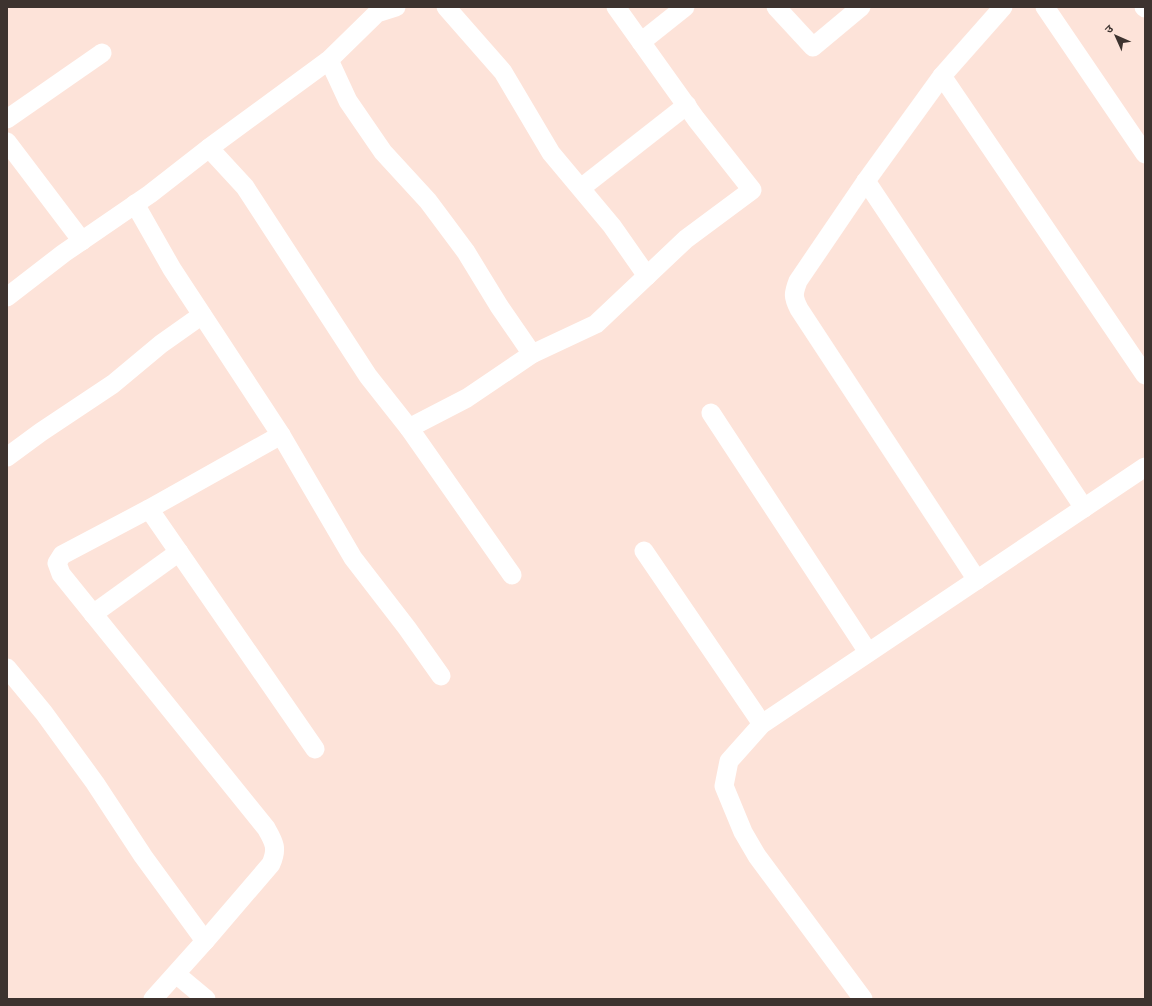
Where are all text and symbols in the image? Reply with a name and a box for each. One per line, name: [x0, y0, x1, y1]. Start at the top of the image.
north arrow: [1096, 16, 1136, 56]
text: उ: [1102, 21, 1117, 36]

